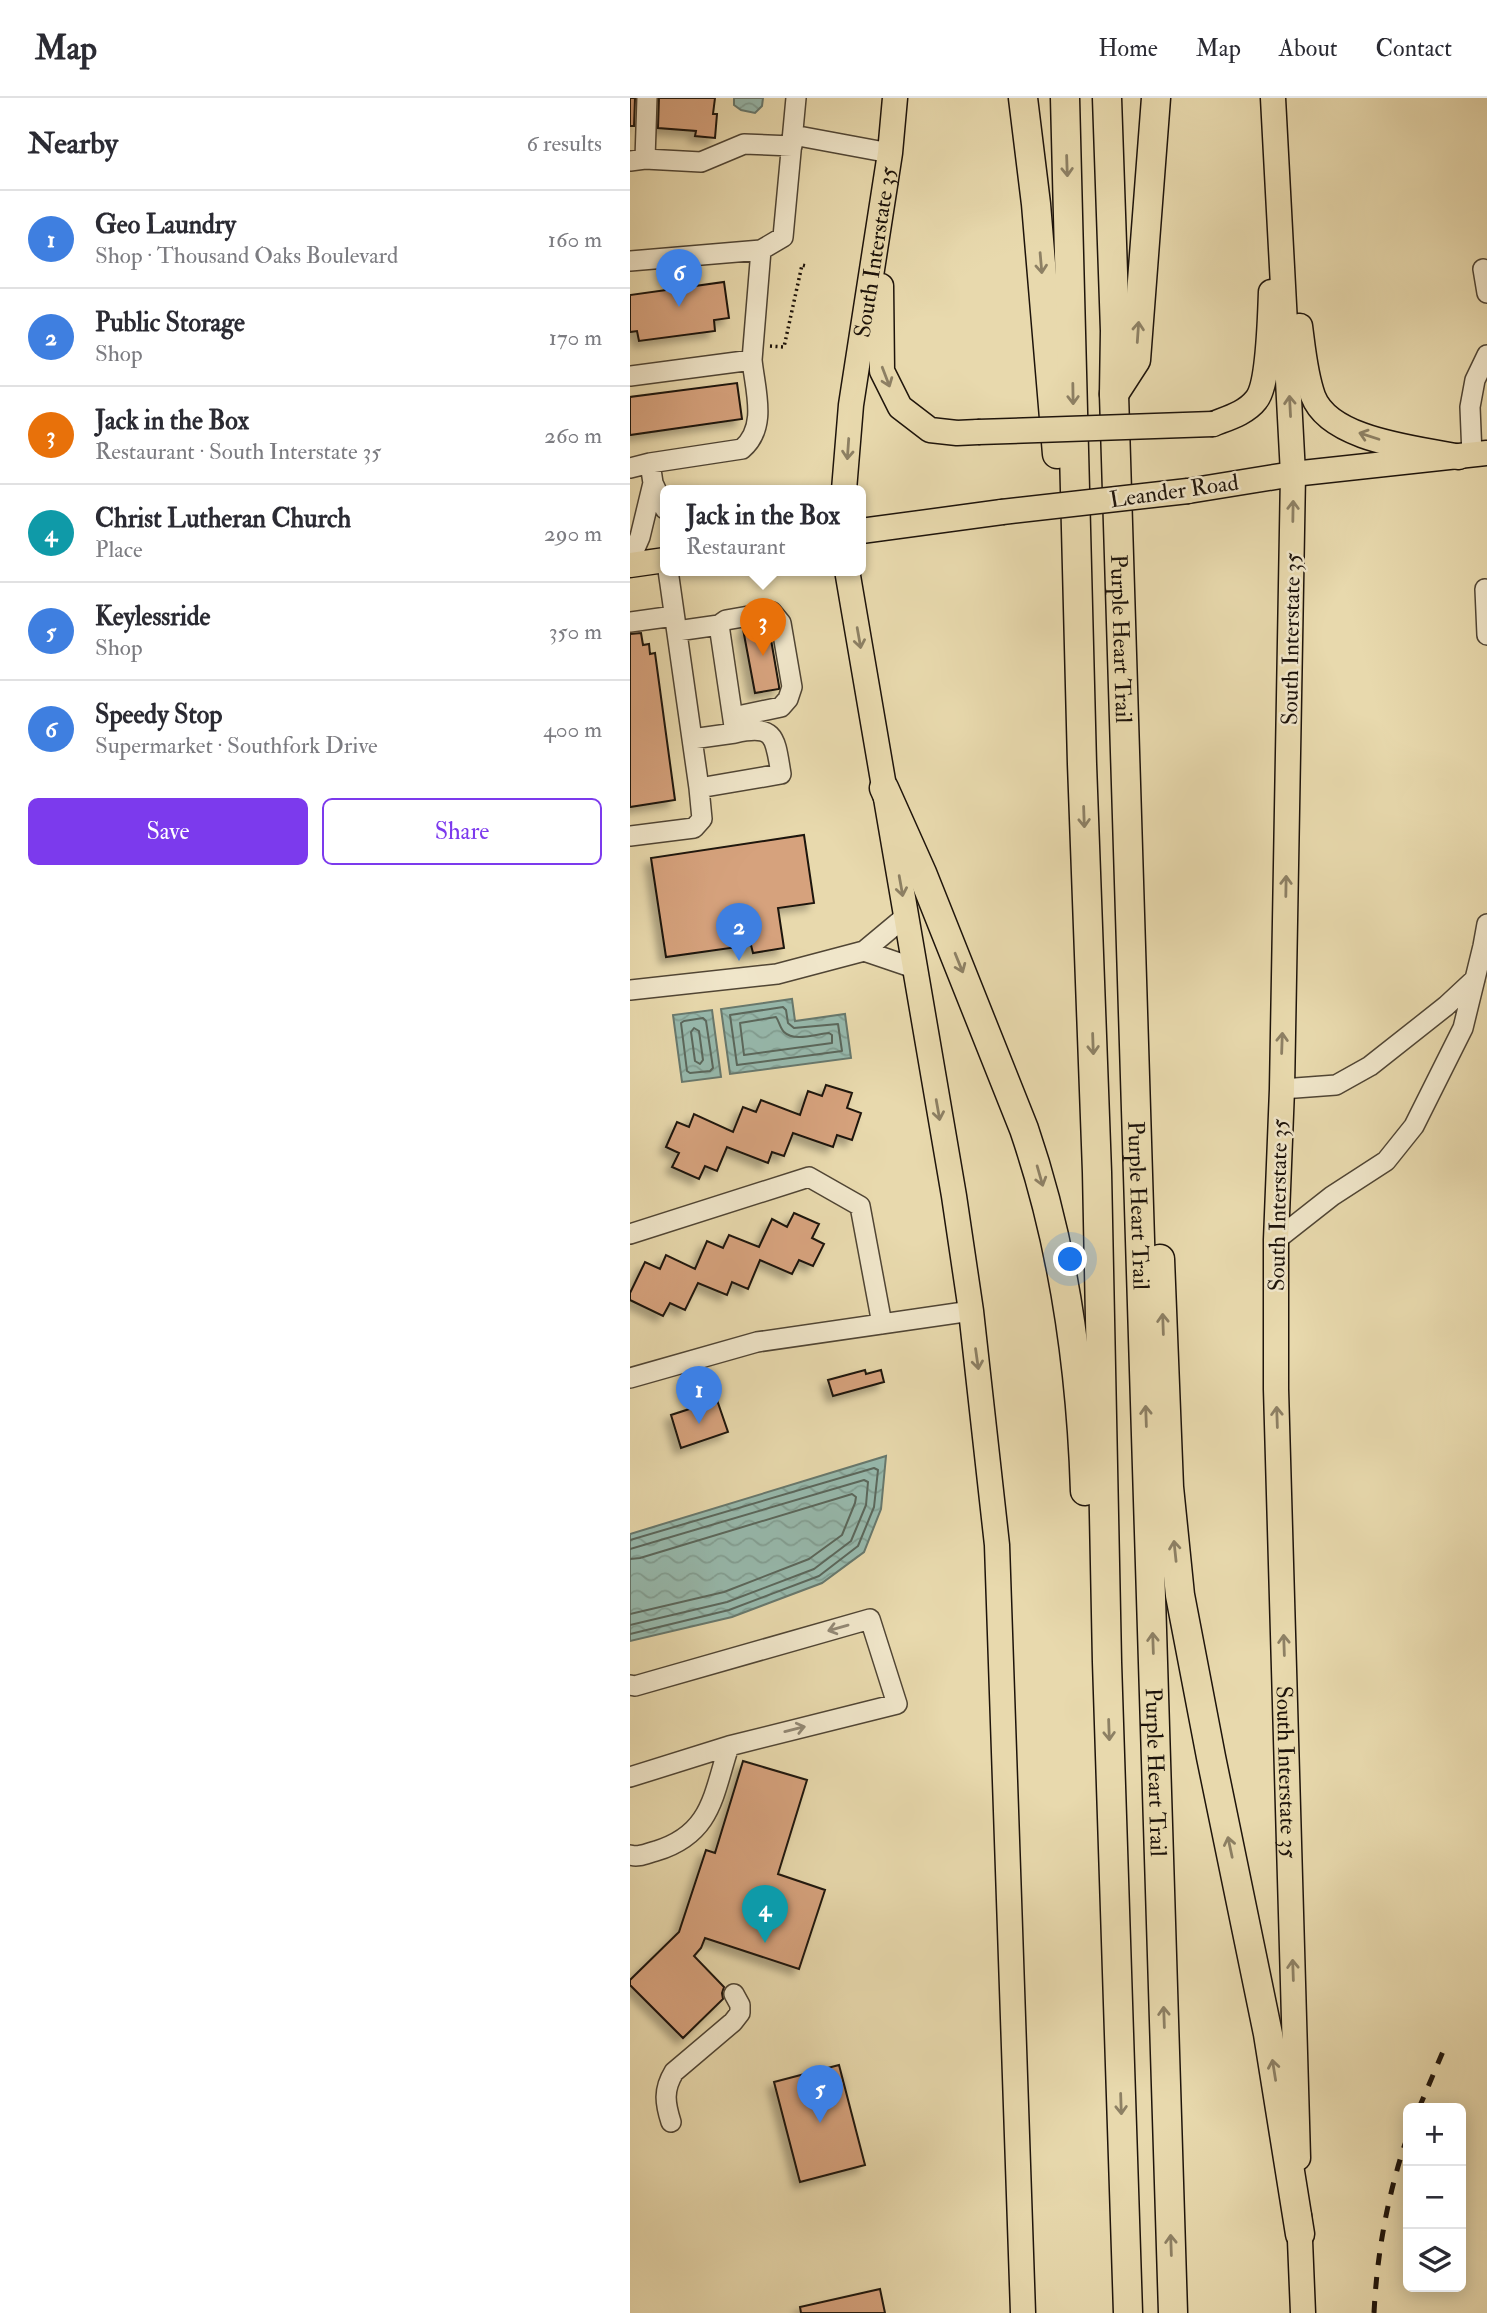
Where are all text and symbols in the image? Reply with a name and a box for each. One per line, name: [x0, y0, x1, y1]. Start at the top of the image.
text: Map: [35, 28, 97, 69]
text: Home: [1098, 33, 1158, 64]
text: Map: [1196, 33, 1241, 64]
text: About: [1279, 33, 1338, 64]
text: Contact: [1376, 33, 1452, 64]
text: Nearby: [28, 125, 118, 162]
text: 6 results: [527, 129, 602, 158]
one-way arrow: [1060, 154, 1073, 177]
street label: South Interstate 35: [847, 165, 902, 340]
text: Geo Laundry: [95, 209, 236, 241]
text: 1: [47, 225, 55, 254]
text: 160 m: [548, 225, 602, 254]
text: Shop · Thousand Oaks Boulevard: [95, 241, 398, 270]
pin: 6: [656, 249, 702, 307]
one-way arrow: [1035, 251, 1048, 274]
text: Public Storage: [95, 307, 245, 339]
one-way arrow: [1132, 321, 1145, 343]
text: 2: [45, 323, 57, 352]
text: 170 m: [549, 323, 602, 352]
text: Shop: [95, 339, 143, 368]
one-way arrow: [881, 365, 893, 387]
one-way arrow: [1066, 382, 1080, 405]
one-way arrow: [1283, 394, 1296, 417]
text: Jack in the Box: [95, 405, 249, 437]
text: 3: [47, 421, 55, 450]
text: 260 m: [544, 421, 602, 450]
one-way arrow: [1358, 429, 1380, 442]
text: Restaurant · South Interstate 35: [95, 437, 381, 466]
one-way arrow: [841, 437, 854, 460]
street label: Leander Road: [1108, 468, 1240, 514]
popup: [660, 485, 866, 576]
text: Jack in the Box: [686, 500, 840, 532]
one-way arrow: [1286, 500, 1300, 523]
text: Christ Lutheran Church: [95, 503, 351, 535]
text: 4: [45, 519, 57, 548]
text: 290 m: [544, 519, 602, 548]
text: Restaurant: [686, 532, 786, 561]
text: Place: [95, 535, 143, 564]
street label: South Interstate 35: [1275, 553, 1307, 725]
street label: Purple Heart Trail: [1104, 554, 1139, 724]
pin: 3: [740, 598, 786, 656]
text: Keylessride: [95, 601, 210, 633]
text: 5: [46, 617, 56, 646]
text: 350 m: [549, 617, 602, 646]
one-way arrow: [853, 626, 866, 648]
text: Shop: [95, 633, 143, 662]
text: Speedy Stop: [95, 699, 223, 731]
text: 6: [45, 715, 57, 744]
text: 400 m: [543, 715, 602, 744]
text: Supermarket · Southfork Drive: [95, 731, 378, 760]
button: Save: [28, 798, 308, 865]
button: Share: [322, 798, 602, 865]
one-way arrow: [1078, 805, 1091, 828]
one-way arrow: [895, 874, 908, 897]
one-way arrow: [1279, 874, 1293, 897]
pin: 2: [716, 903, 762, 961]
one-way arrow: [953, 952, 966, 974]
one-way arrow: [1275, 1032, 1288, 1055]
one-way arrow: [1086, 1033, 1099, 1056]
one-way arrow: [932, 1098, 945, 1121]
street label: South Interstate 35: [1262, 1119, 1294, 1291]
street label: Purple Heart Trail: [1122, 1121, 1156, 1290]
one-way arrow: [1034, 1165, 1047, 1187]
your location: [1053, 1242, 1087, 1276]
one-way arrow: [1156, 1313, 1169, 1336]
one-way arrow: [970, 1348, 983, 1370]
pin: 1: [676, 1366, 722, 1424]
one-way arrow: [1139, 1404, 1152, 1427]
one-way arrow: [1270, 1406, 1284, 1429]
one-way arrow: [1169, 1540, 1182, 1563]
one-way arrow: [827, 1623, 849, 1636]
one-way arrow: [1146, 1632, 1159, 1655]
one-way arrow: [1277, 1634, 1290, 1657]
street label: South Interstate 35: [1270, 1685, 1304, 1859]
street label: Purple Heart Trail: [1139, 1687, 1173, 1857]
one-way arrow: [1103, 1718, 1116, 1741]
one-way arrow: [784, 1722, 806, 1735]
one-way arrow: [1222, 1836, 1236, 1859]
pin: 4: [742, 1885, 788, 1943]
one-way arrow: [1286, 1959, 1299, 1982]
one-way arrow: [1158, 2006, 1171, 2029]
one-way arrow: [1267, 2059, 1280, 2082]
pin: 5: [797, 2065, 843, 2123]
one-way arrow: [1115, 2093, 1128, 2116]
map controls: [1403, 2103, 1466, 2292]
button: +: [1403, 2103, 1466, 2166]
button: −: [1403, 2166, 1466, 2229]
button: layers: [1403, 2229, 1466, 2292]
one-way arrow: [1165, 2234, 1178, 2257]

